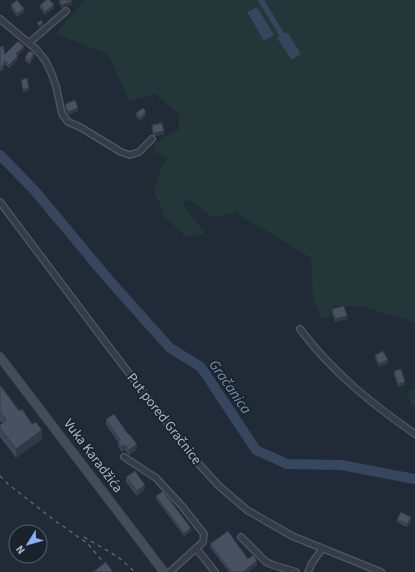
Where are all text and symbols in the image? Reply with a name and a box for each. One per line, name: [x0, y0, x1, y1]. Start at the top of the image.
water label: Gračanica: [204, 356, 256, 418]
street label: Put pored Gračnice: [122, 369, 206, 469]
street label: Vuka Karadžića: [58, 415, 128, 497]
north arrow: [8, 524, 48, 564]
text: N: [12, 542, 29, 557]

